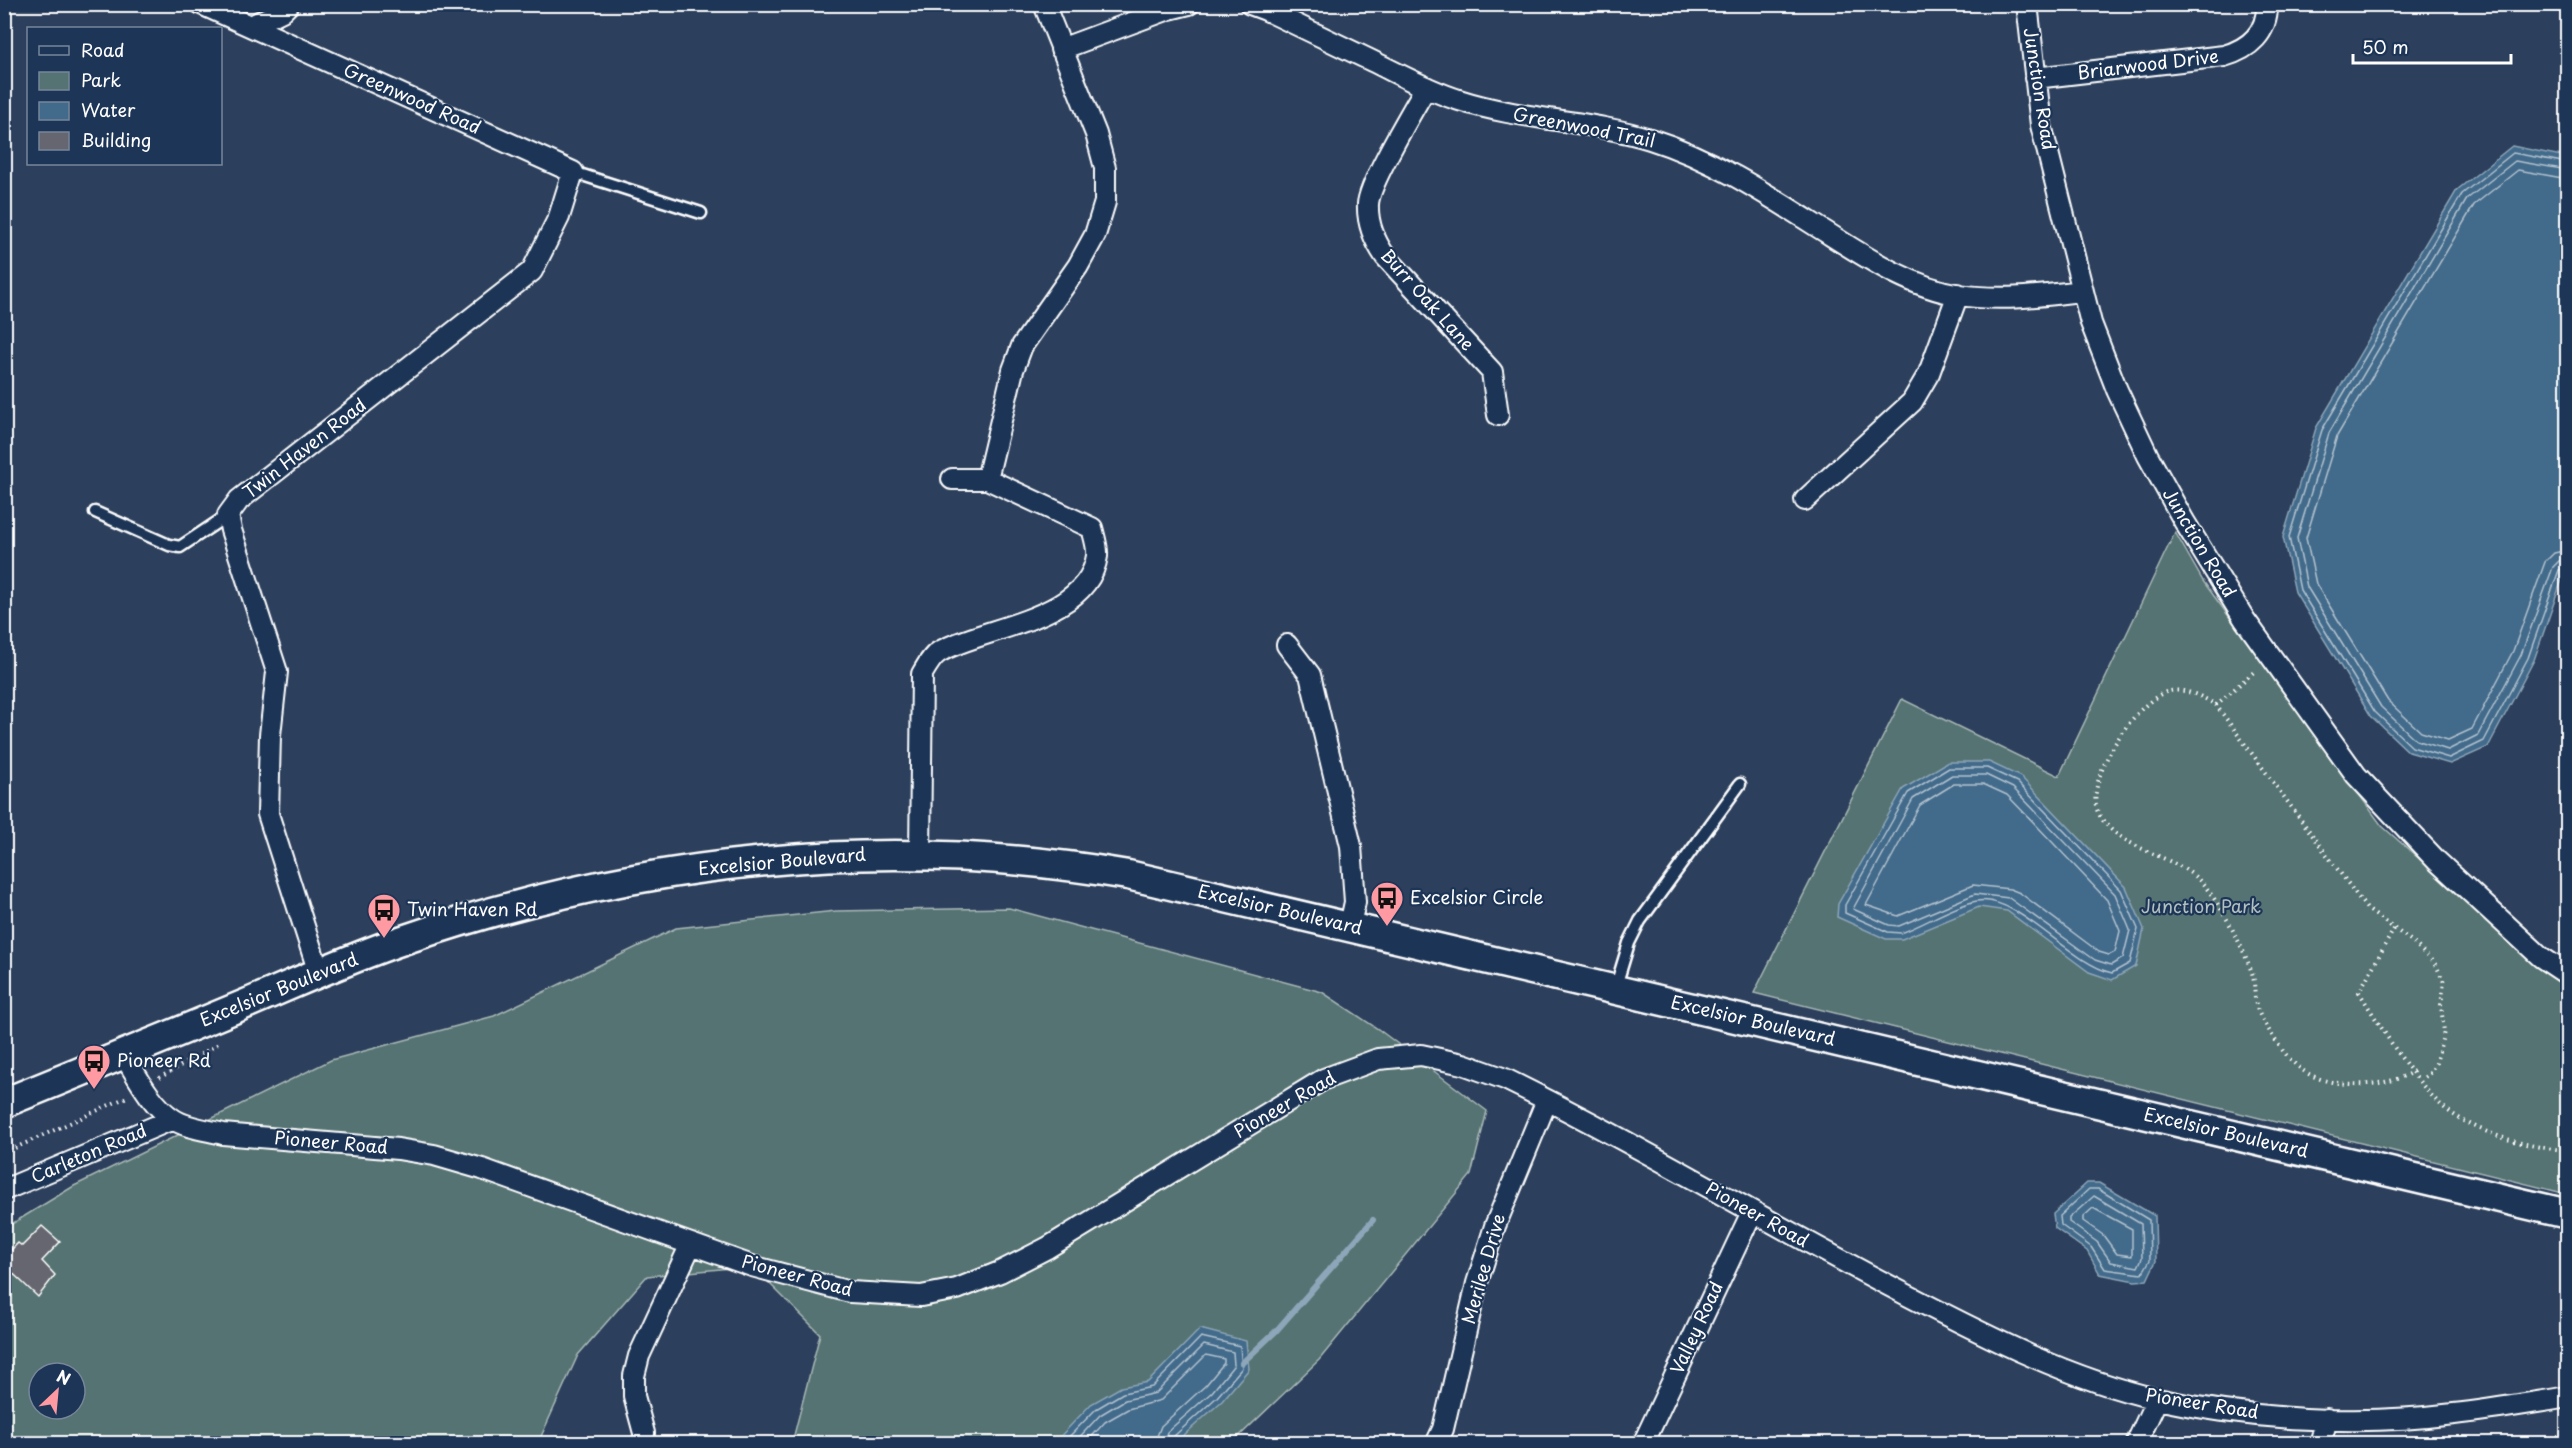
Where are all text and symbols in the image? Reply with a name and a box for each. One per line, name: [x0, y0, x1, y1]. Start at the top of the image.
street label: Junction Road: [2017, 26, 2063, 152]
legend: [27, 27, 222, 165]
scale bar: [2353, 27, 2510, 65]
text: 50 m: [2362, 33, 2409, 60]
text: Road: [81, 36, 125, 63]
street label: Briarwood Drive: [2076, 41, 2220, 86]
street label: Greenwood Road: [340, 55, 486, 140]
text: Park: [81, 66, 121, 93]
text: Water: [81, 96, 136, 123]
street label: Greenwood Trail: [1511, 99, 1658, 154]
text: Building: [81, 126, 151, 153]
street label: Burr Oak Lane: [1375, 242, 1481, 356]
street label: Twin Haven Road: [237, 391, 372, 505]
street label: Junction Road: [2157, 482, 2244, 602]
street label: Excelsior Boulevard: [697, 840, 867, 881]
street label: Excelsior Boulevard: [1195, 876, 1365, 941]
bus stop icon: Excelsior Circle: [1369, 880, 1405, 927]
place label: Excelsior Circle: [1410, 883, 1544, 910]
bus stop icon: Twin Haven Rd: [366, 892, 402, 939]
park label: Junction Park: [2141, 892, 2261, 919]
place label: Twin Haven Rd: [407, 895, 537, 922]
street label: Excelsior Boulevard: [195, 945, 361, 1033]
street label: Excelsior Boulevard: [1668, 987, 1838, 1052]
bus stop icon: Pioneer Rd: [76, 1043, 112, 1090]
place label: Pioneer Rd: [117, 1046, 211, 1073]
street label: Pioneer Road: [1228, 1064, 1340, 1144]
street label: Excelsior Boulevard: [2141, 1099, 2311, 1164]
street label: Carleton Road: [26, 1116, 150, 1189]
street label: Pioneer Road: [273, 1123, 389, 1160]
street label: Pioneer Road: [1701, 1174, 1814, 1253]
street label: Merilee Drive: [1454, 1210, 1511, 1327]
street label: Pioneer Road: [739, 1247, 856, 1302]
street label: Valley Road: [1662, 1277, 1729, 1378]
north arrow: [27, 1361, 87, 1421]
text: N: [53, 1363, 75, 1390]
street label: Pioneer Road: [2144, 1380, 2261, 1425]

